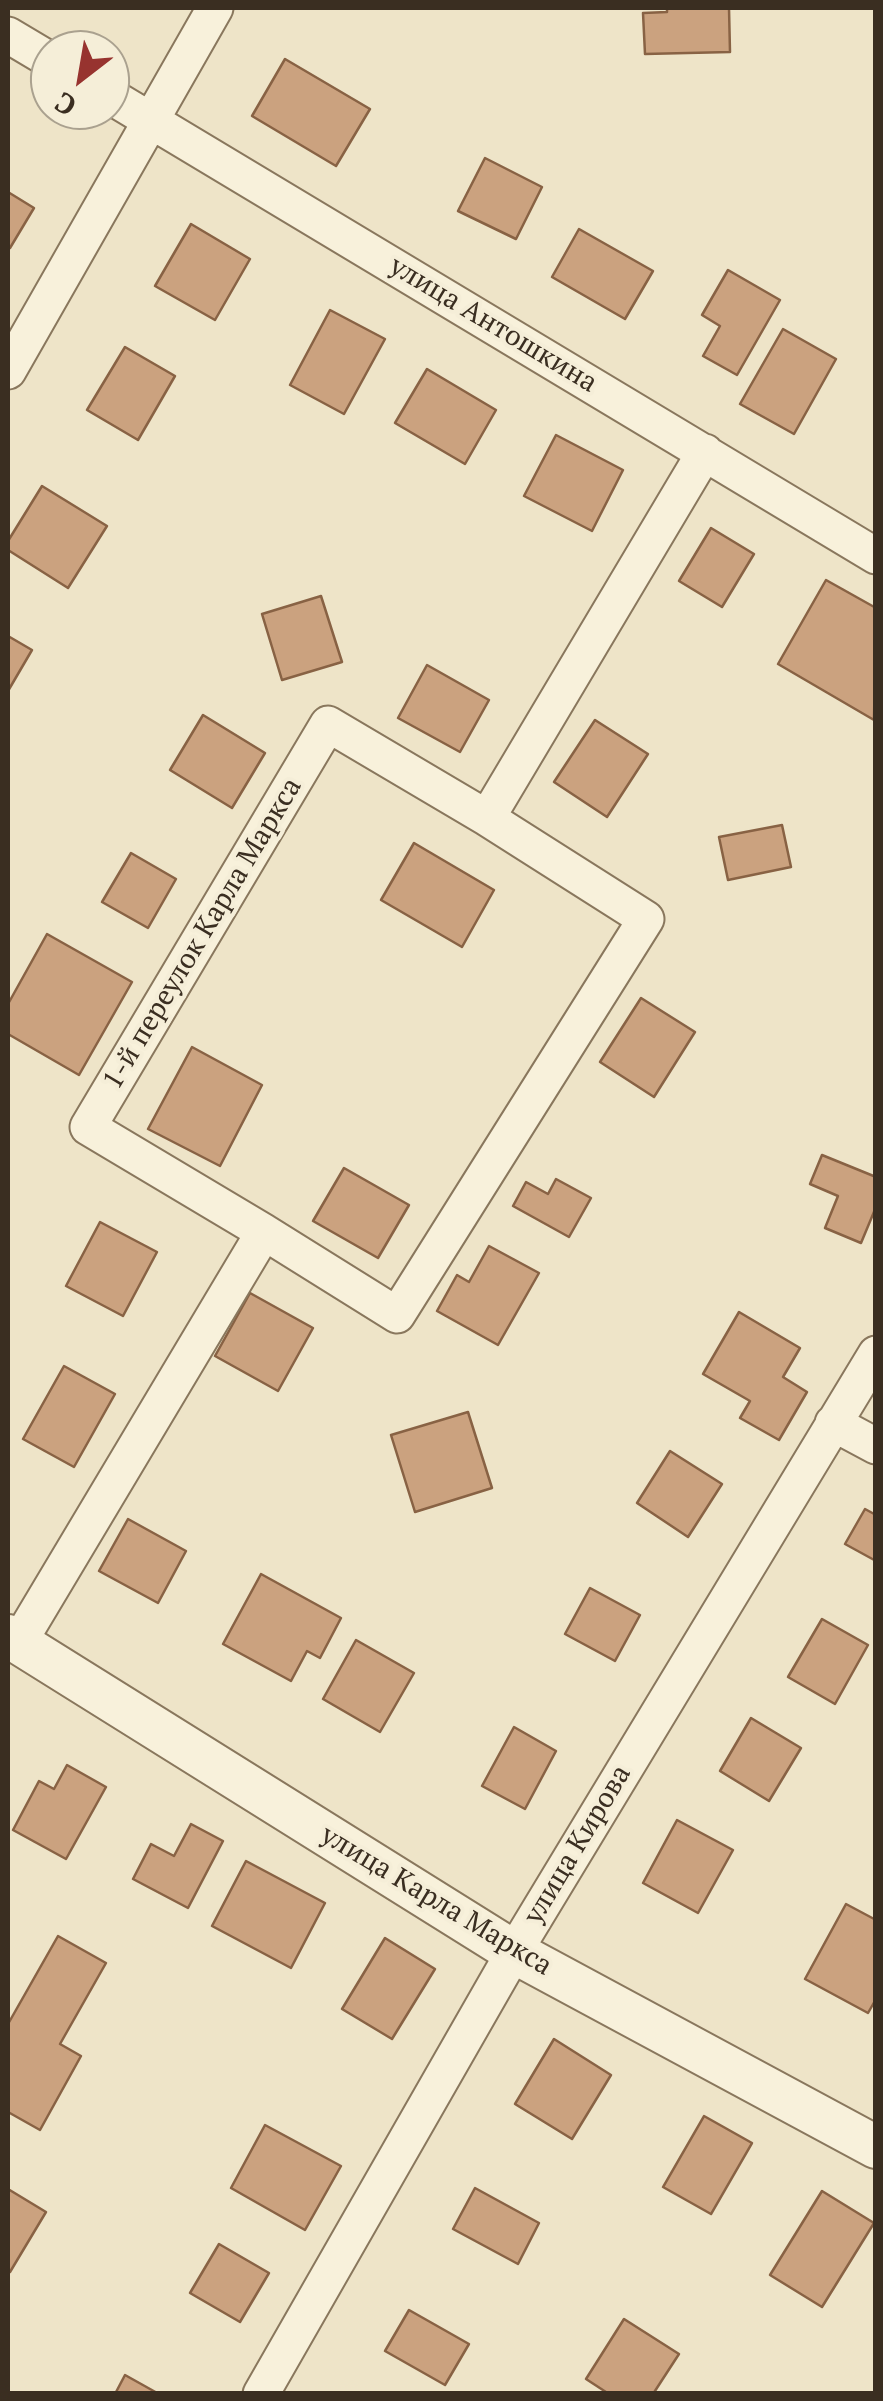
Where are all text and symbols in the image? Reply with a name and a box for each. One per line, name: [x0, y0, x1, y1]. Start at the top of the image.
north arrow: [30, 30, 130, 130]
text: С: [48, 84, 83, 125]
street label: улица Антошкина: [383, 250, 603, 400]
street label: 1-й переулок Карла Маркса: [97, 772, 309, 1096]
street label: улица Кирова: [517, 1759, 639, 1931]
street label: улица Карла Маркса: [314, 1819, 558, 1983]

